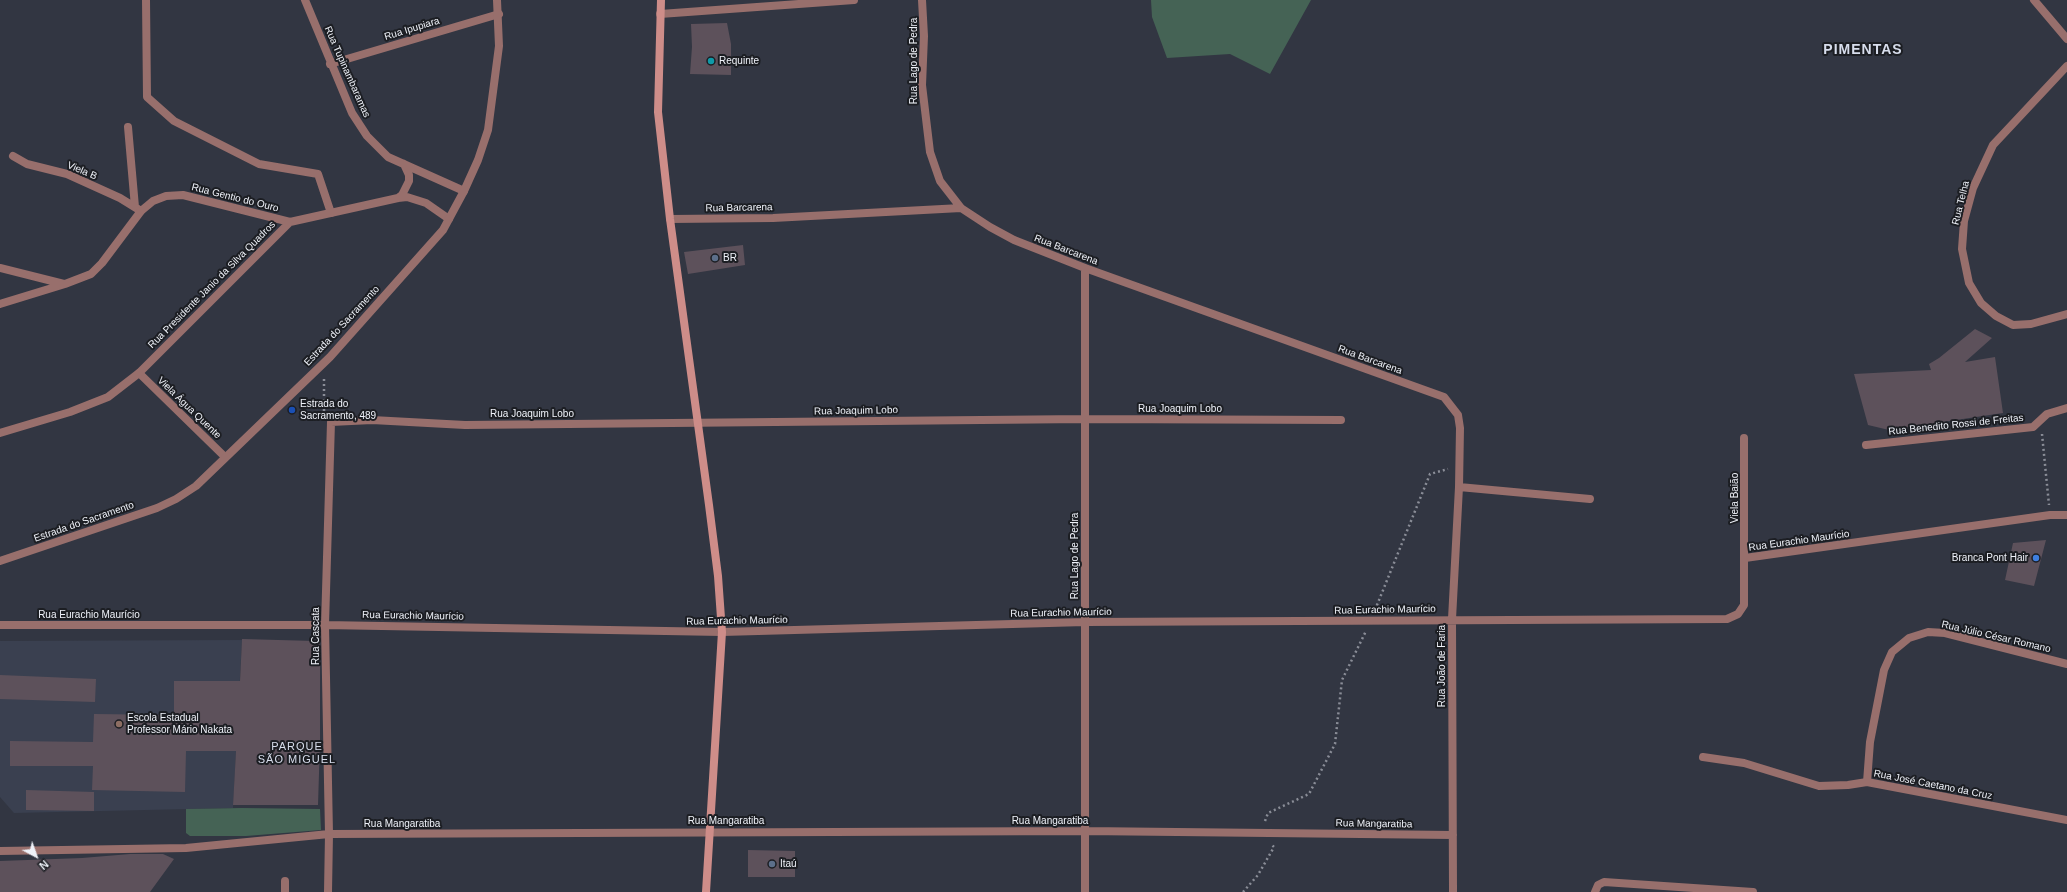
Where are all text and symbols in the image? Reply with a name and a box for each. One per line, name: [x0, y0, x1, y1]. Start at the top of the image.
street label: Rua Ipupiara: [383, 15, 441, 43]
street label: Rua Lago de Pedra: [908, 18, 920, 104]
street label: Rua Tupinambaramas: [321, 25, 373, 119]
district label: PIMENTAS: [1823, 42, 1903, 58]
place label: Requinte: [719, 55, 759, 67]
marker: Requinte: [706, 56, 716, 66]
street label: Viela B: [65, 159, 99, 183]
street label: Rua Telha: [1950, 180, 1972, 226]
street label: Rua Gentio do Ouro: [190, 181, 280, 215]
street label: Rua Barcarena: [705, 201, 773, 215]
street label: Rua Presidente Janio da Silva Quadros: [146, 219, 278, 351]
street label: Rua Barcarena: [1032, 232, 1100, 268]
place label: BR: [723, 252, 737, 264]
marker: BR: [710, 253, 720, 263]
street label: Estrada do Sacramento: [302, 283, 382, 369]
street label: Rua Barcarena: [1336, 343, 1404, 377]
street label: Viela Água Quente: [155, 375, 223, 441]
place label: Estrada do Sacramento, 489: [300, 398, 376, 422]
street label: Rua Joaquim Lobo: [1138, 403, 1222, 415]
street label: Rua Joaquim Lobo: [814, 404, 898, 418]
marker: Estrada do Sacramento, 489: [287, 405, 297, 415]
street label: Rua Joaquim Lobo: [490, 408, 574, 420]
street label: Rua Benedito Rossi de Freitas: [1888, 412, 2024, 438]
street label: Viela Baião: [1729, 473, 1741, 523]
street label: Estrada do Sacramento: [32, 499, 136, 545]
street label: Rua Lago de Pedra: [1069, 513, 1081, 599]
street label: Rua Eurachio Maurício: [1748, 528, 1850, 554]
place label: Branca Pont Hair: [1952, 552, 2028, 564]
marker: Branca Pont Hair: [2031, 553, 2041, 563]
street label: Rua Eurachio Maurício: [1334, 603, 1436, 617]
street label: Rua Eurachio Maurício: [1010, 606, 1112, 620]
street label: Rua Cascata: [310, 607, 322, 665]
street label: Rua Eurachio Maurício: [38, 609, 140, 621]
street label: Rua Eurachio Maurício: [362, 609, 464, 623]
street label: Rua Eurachio Maurício: [686, 614, 788, 628]
street label: Rua Júlio César Romano: [1940, 619, 2052, 655]
street label: Rua João de Faria: [1436, 625, 1448, 707]
place label: Escola Estadual Professor Mário Nakata: [127, 712, 232, 736]
marker: Escola Estadual Professor Mário Nakata: [114, 719, 124, 729]
district label: PARQUE SÃO MIGUEL: [258, 740, 336, 766]
street label: Rua José Caetano da Cruz: [1873, 768, 1993, 802]
street label: Rua Mangaratiba: [688, 815, 764, 827]
street label: Rua Mangaratiba: [1012, 815, 1088, 827]
street label: Rua Mangaratiba: [1336, 817, 1412, 831]
street label: Rua Mangaratiba: [364, 818, 440, 830]
north arrow: [16, 836, 56, 876]
text: N: [37, 858, 51, 872]
place label: Itaú: [780, 858, 797, 870]
marker: Itaú: [767, 859, 777, 869]

